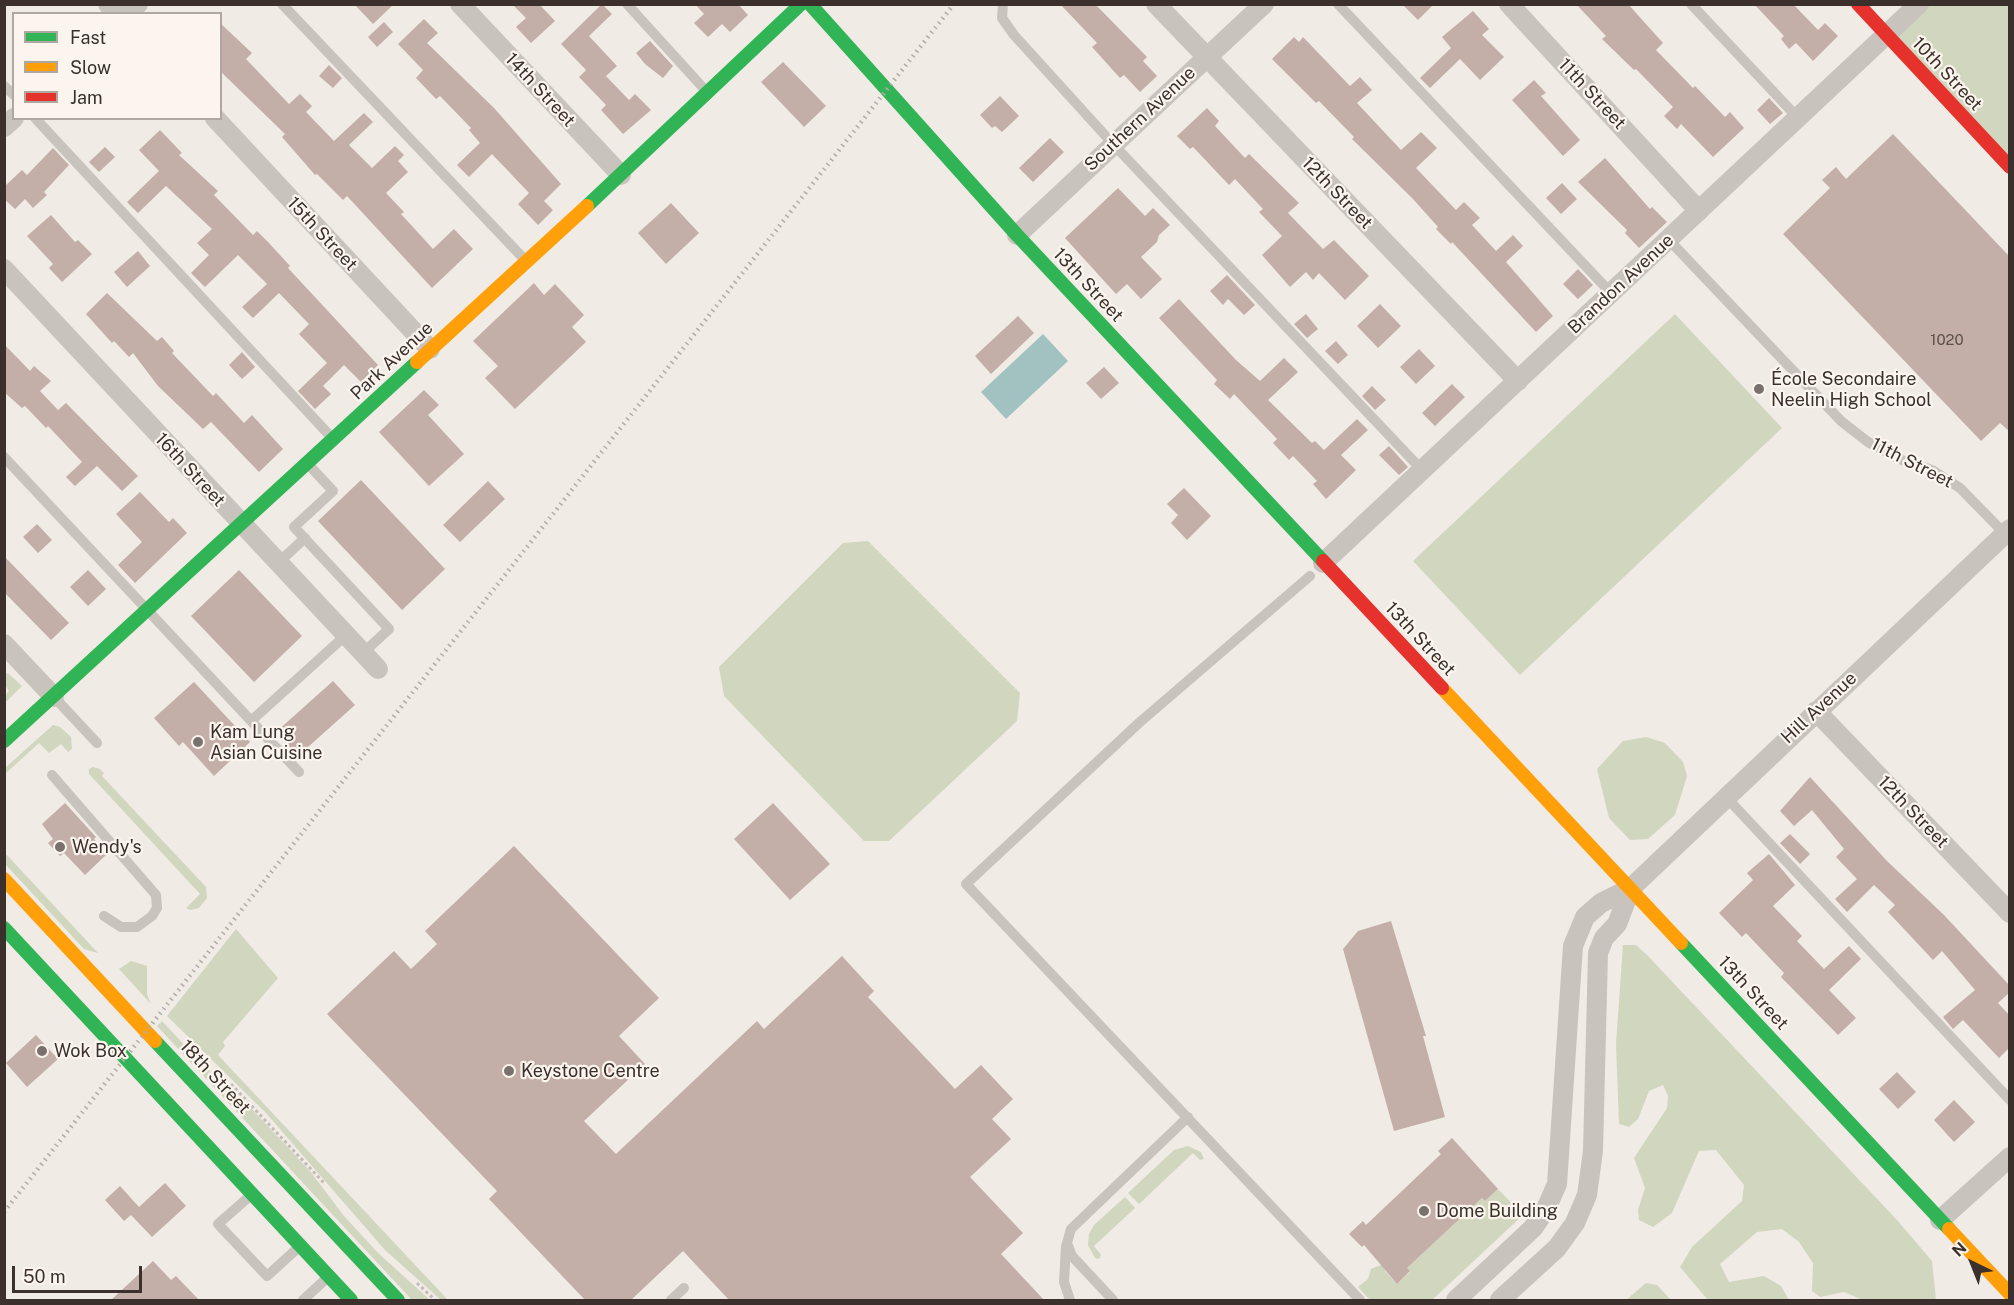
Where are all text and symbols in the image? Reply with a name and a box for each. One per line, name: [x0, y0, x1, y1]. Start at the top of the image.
legend: [12, 12, 222, 120]
text: Fast: [70, 27, 106, 48]
street label: 10th Street: [1908, 33, 1986, 115]
street label: 14th Street: [500, 49, 580, 131]
street label: 11th Street: [1554, 54, 1630, 134]
text: Slow: [70, 57, 111, 78]
street label: Southern Avenue: [1080, 62, 1200, 176]
text: Jam: [70, 87, 103, 108]
street label: 12th Street: [1297, 152, 1377, 234]
street label: 15th Street: [282, 193, 362, 275]
street label: Brandon Avenue: [1564, 230, 1678, 338]
street label: 13th Street: [1048, 244, 1128, 326]
street label: Park Avenue: [346, 317, 438, 405]
house number: 1020: [1930, 331, 1964, 349]
place label: École Secondaire Neelin High School: [1771, 368, 1932, 410]
marker: École Secondaire Neelin High School: [1752, 382, 1766, 396]
street label: 16th Street: [150, 429, 230, 511]
street label: 11th Street: [1867, 433, 1957, 493]
street label: 13th Street: [1380, 598, 1460, 680]
street label: Hill Avenue: [1777, 668, 1861, 748]
place label: Kam Lung Asian Cuisine: [210, 721, 322, 764]
marker: Kam Lung Asian Cuisine: [191, 735, 205, 749]
street label: 12th Street: [1873, 771, 1953, 853]
place label: Wendy's: [72, 836, 142, 858]
marker: Wendy's: [53, 840, 67, 854]
street label: 13th Street: [1713, 952, 1793, 1034]
street label: 18th Street: [175, 1036, 255, 1118]
place label: Wok Box: [54, 1040, 127, 1062]
marker: Wok Box: [35, 1044, 49, 1058]
place label: Keystone Centre: [521, 1060, 660, 1082]
marker: Keystone Centre: [502, 1064, 516, 1078]
place label: Dome Building: [1436, 1200, 1558, 1222]
marker: Dome Building: [1417, 1204, 1431, 1218]
north arrow: [1942, 1233, 2002, 1293]
text: N: [1948, 1238, 1970, 1261]
scale bar: [15, 1254, 146, 1292]
text: 50 m: [23, 1266, 66, 1287]

